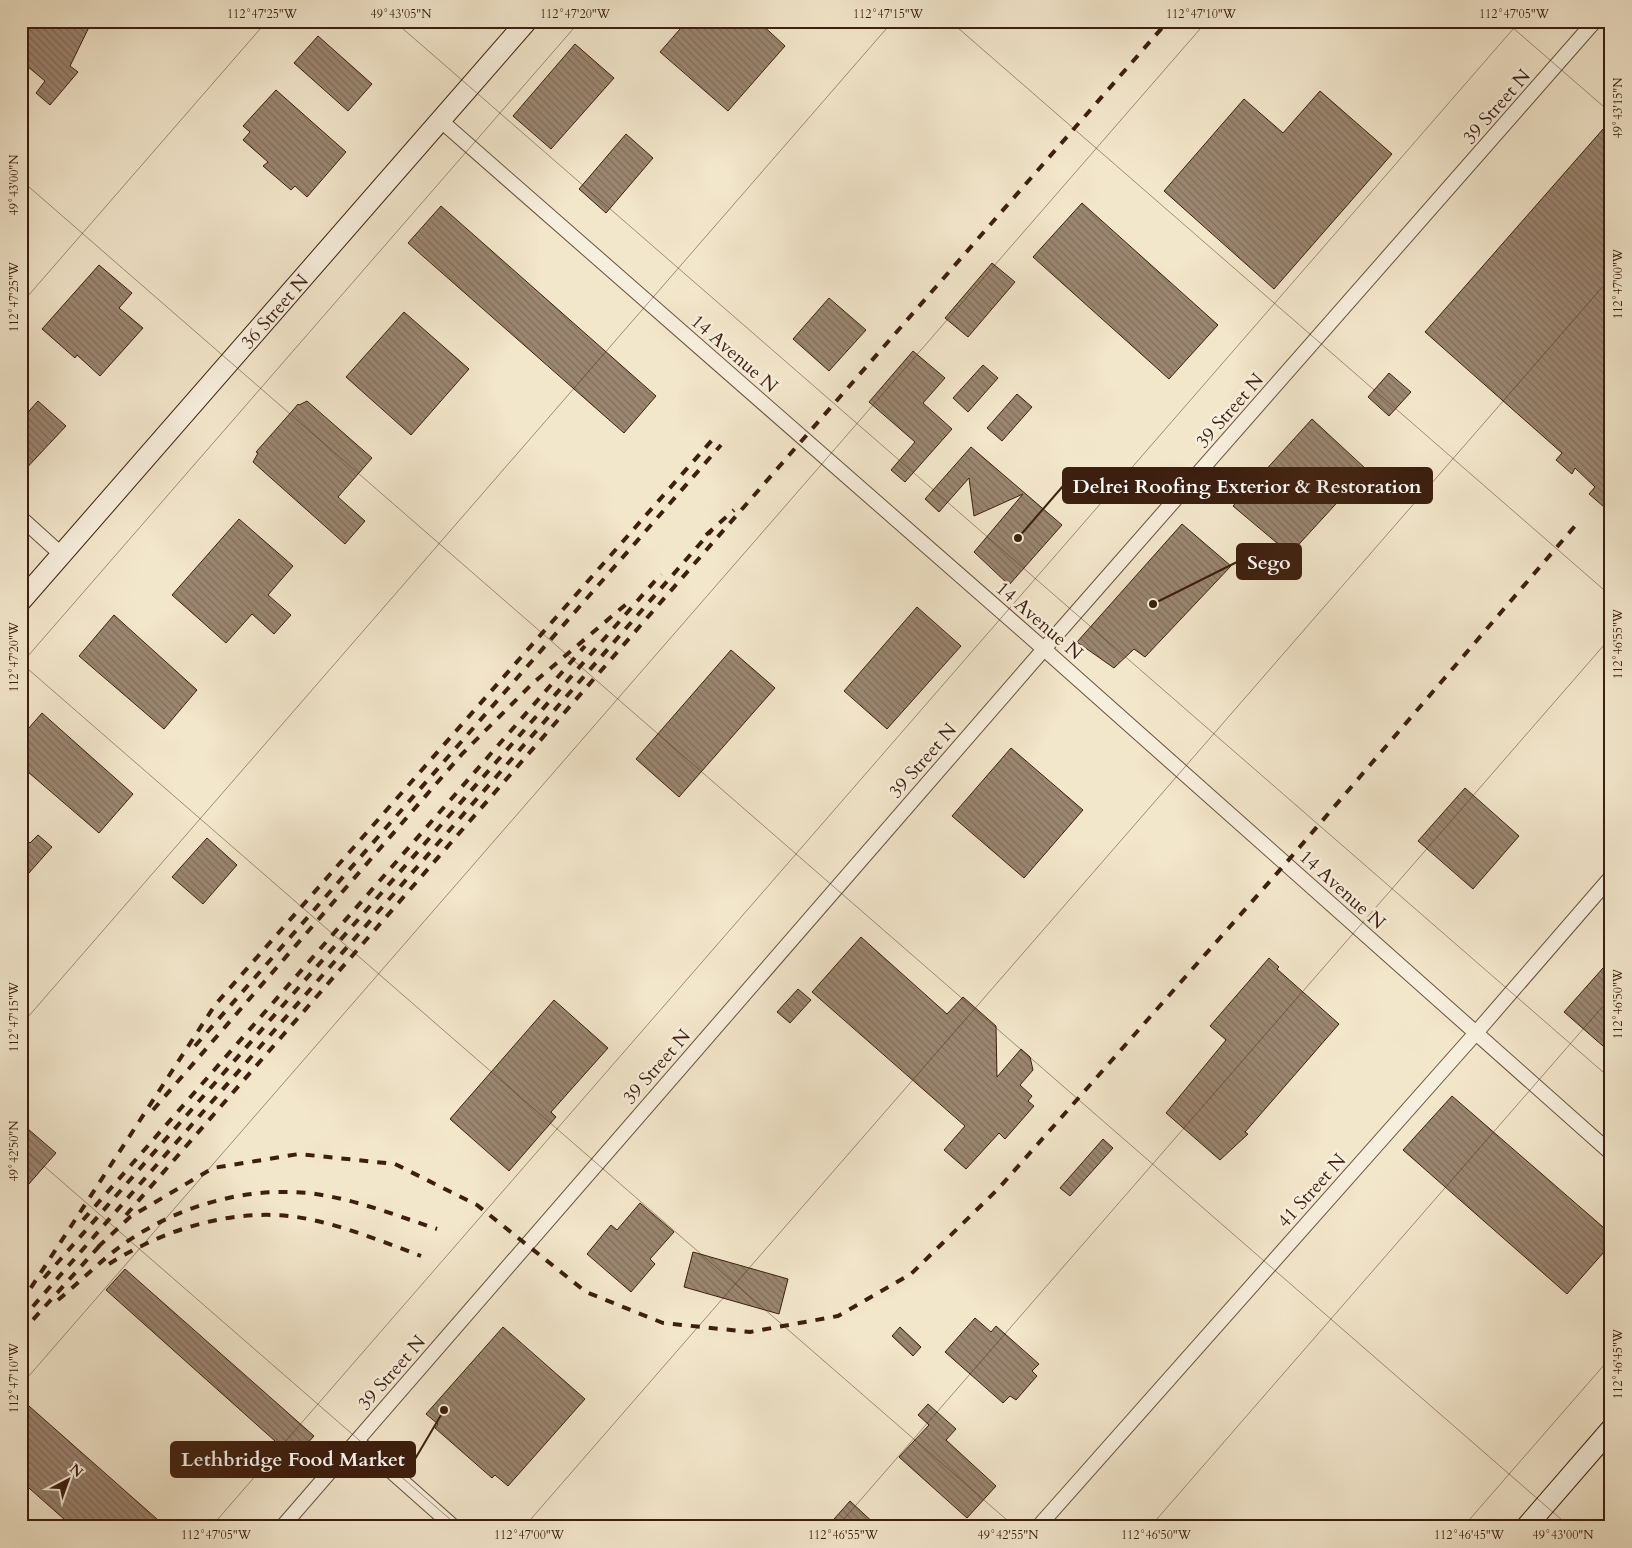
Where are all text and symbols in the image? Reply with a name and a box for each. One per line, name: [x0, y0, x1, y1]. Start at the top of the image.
text: 112°47'25"W: [227, 6, 298, 22]
text: 49°43'05"N: [371, 6, 432, 22]
text: 112°47'20"W: [540, 6, 611, 22]
text: 112°47'15"W: [853, 6, 924, 22]
text: 112°47'10"W: [1166, 6, 1237, 22]
text: 112°47'05"W: [1479, 6, 1550, 22]
street label: 39 Street N: [1457, 64, 1537, 150]
text: 49°43'15"N: [1610, 77, 1626, 138]
text: 49°43'00"N: [6, 154, 22, 215]
text: 112°47'00"W: [1610, 248, 1626, 319]
text: 112°47'25"W: [6, 261, 22, 332]
street label: 36 Street N: [235, 268, 315, 355]
street label: 14 Avenue N: [685, 309, 783, 399]
street label: 39 Street N: [1190, 368, 1270, 454]
callout: Delrei Roofing Exterior & Restoration: [1063, 468, 1432, 503]
text: Delrei Roofing Exterior & Restoration: [1073, 473, 1422, 500]
callout: Sego: [1237, 544, 1301, 579]
text: Sego: [1247, 549, 1291, 576]
street label: 14 Avenue N: [990, 576, 1088, 666]
text: 112°46'55"W: [1610, 608, 1626, 679]
text: 112°47'20"W: [6, 621, 22, 692]
street label: 39 Street N: [883, 718, 963, 804]
street label: 14 Avenue N: [1294, 844, 1391, 935]
text: 112°46'50"W: [1610, 968, 1626, 1039]
text: 112°47'15"W: [6, 981, 22, 1052]
street label: 39 Street N: [617, 1024, 697, 1110]
text: 49°42'50"N: [6, 1120, 22, 1181]
street label: 41 Street N: [1271, 1148, 1352, 1233]
text: 112°46'45"W: [1610, 1328, 1626, 1399]
street label: 39 Street N: [352, 1330, 432, 1416]
text: 112°47'10"W: [6, 1342, 22, 1413]
callout: Lethbridge Food Market: [171, 1442, 415, 1477]
text: Lethbridge Food Market: [181, 1446, 405, 1473]
north arrow: [42, 1456, 92, 1506]
text: N: [65, 1459, 87, 1482]
text: 112°47'05"W: [181, 1527, 252, 1543]
text: 112°47'00"W: [494, 1527, 565, 1543]
text: 112°46'55"W: [808, 1527, 879, 1543]
text: 49°42'55"N: [978, 1527, 1039, 1543]
text: 112°46'50"W: [1121, 1527, 1192, 1543]
text: 112°46'45"W: [1434, 1527, 1505, 1543]
text: 49°43'00"N: [1533, 1527, 1594, 1543]

